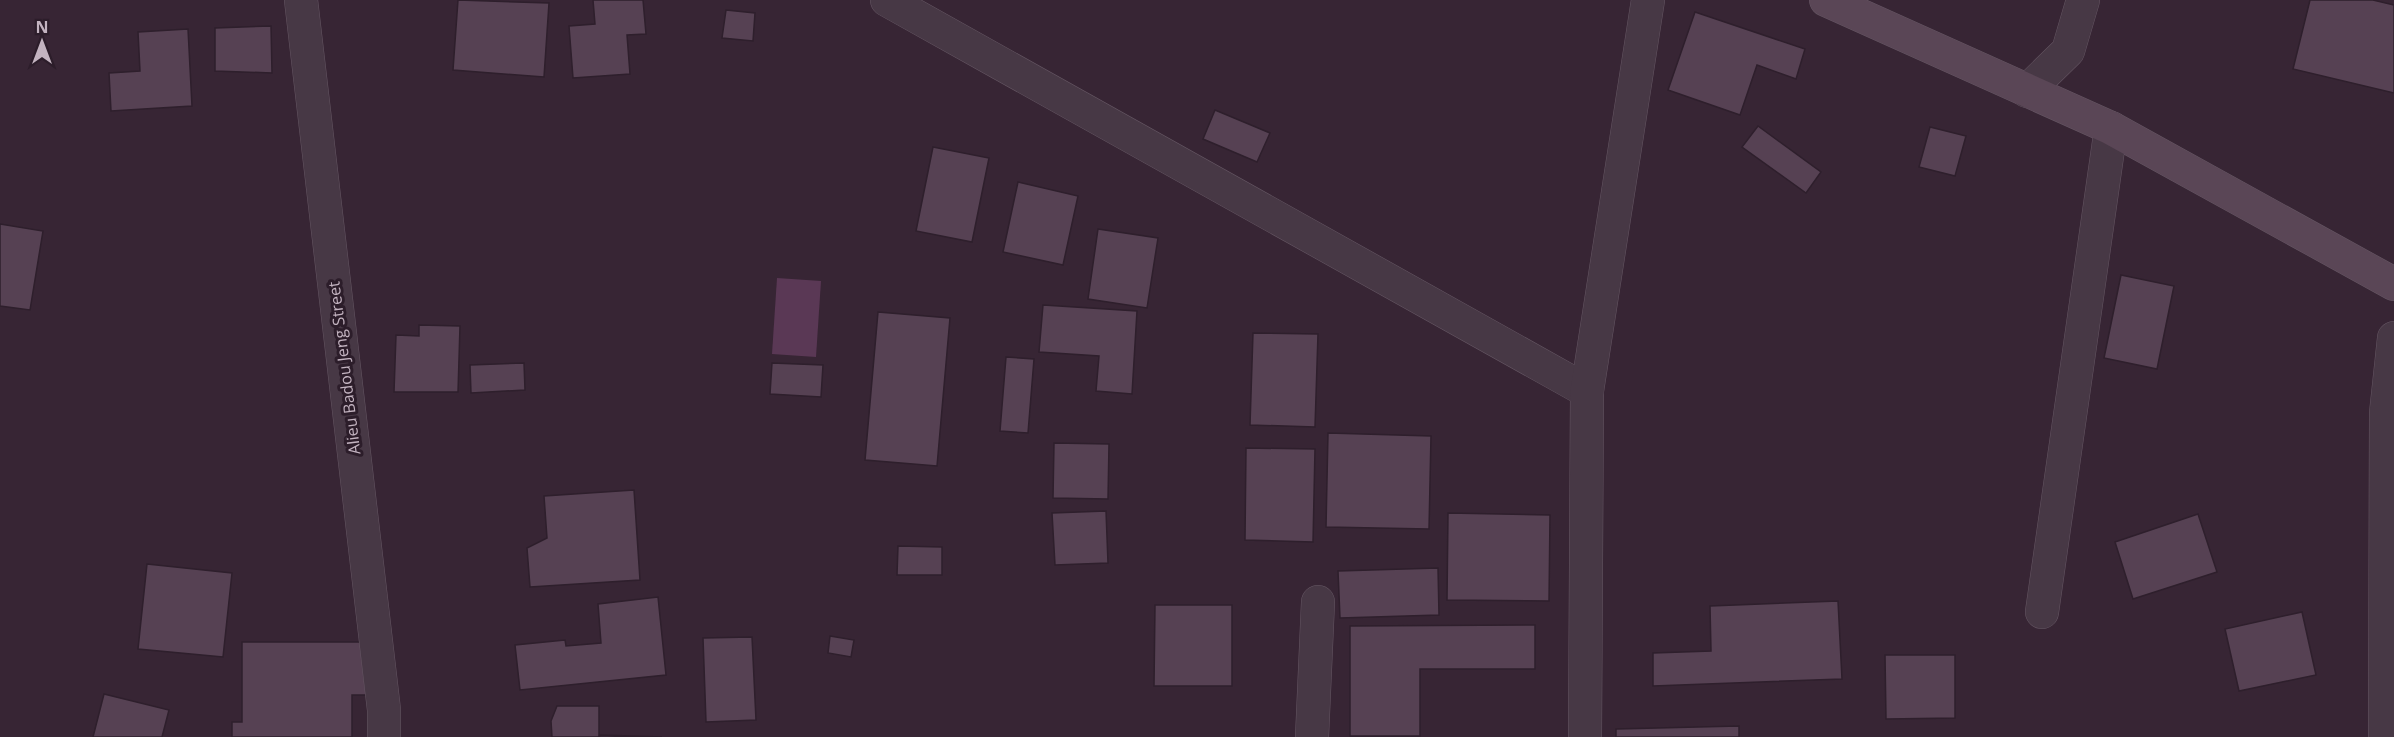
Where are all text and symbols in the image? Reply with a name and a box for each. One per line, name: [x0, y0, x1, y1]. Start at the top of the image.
north arrow: [12, 12, 72, 72]
text: N: [35, 16, 49, 38]
street label: Alieu Badou Jeng Street: [322, 280, 366, 456]

